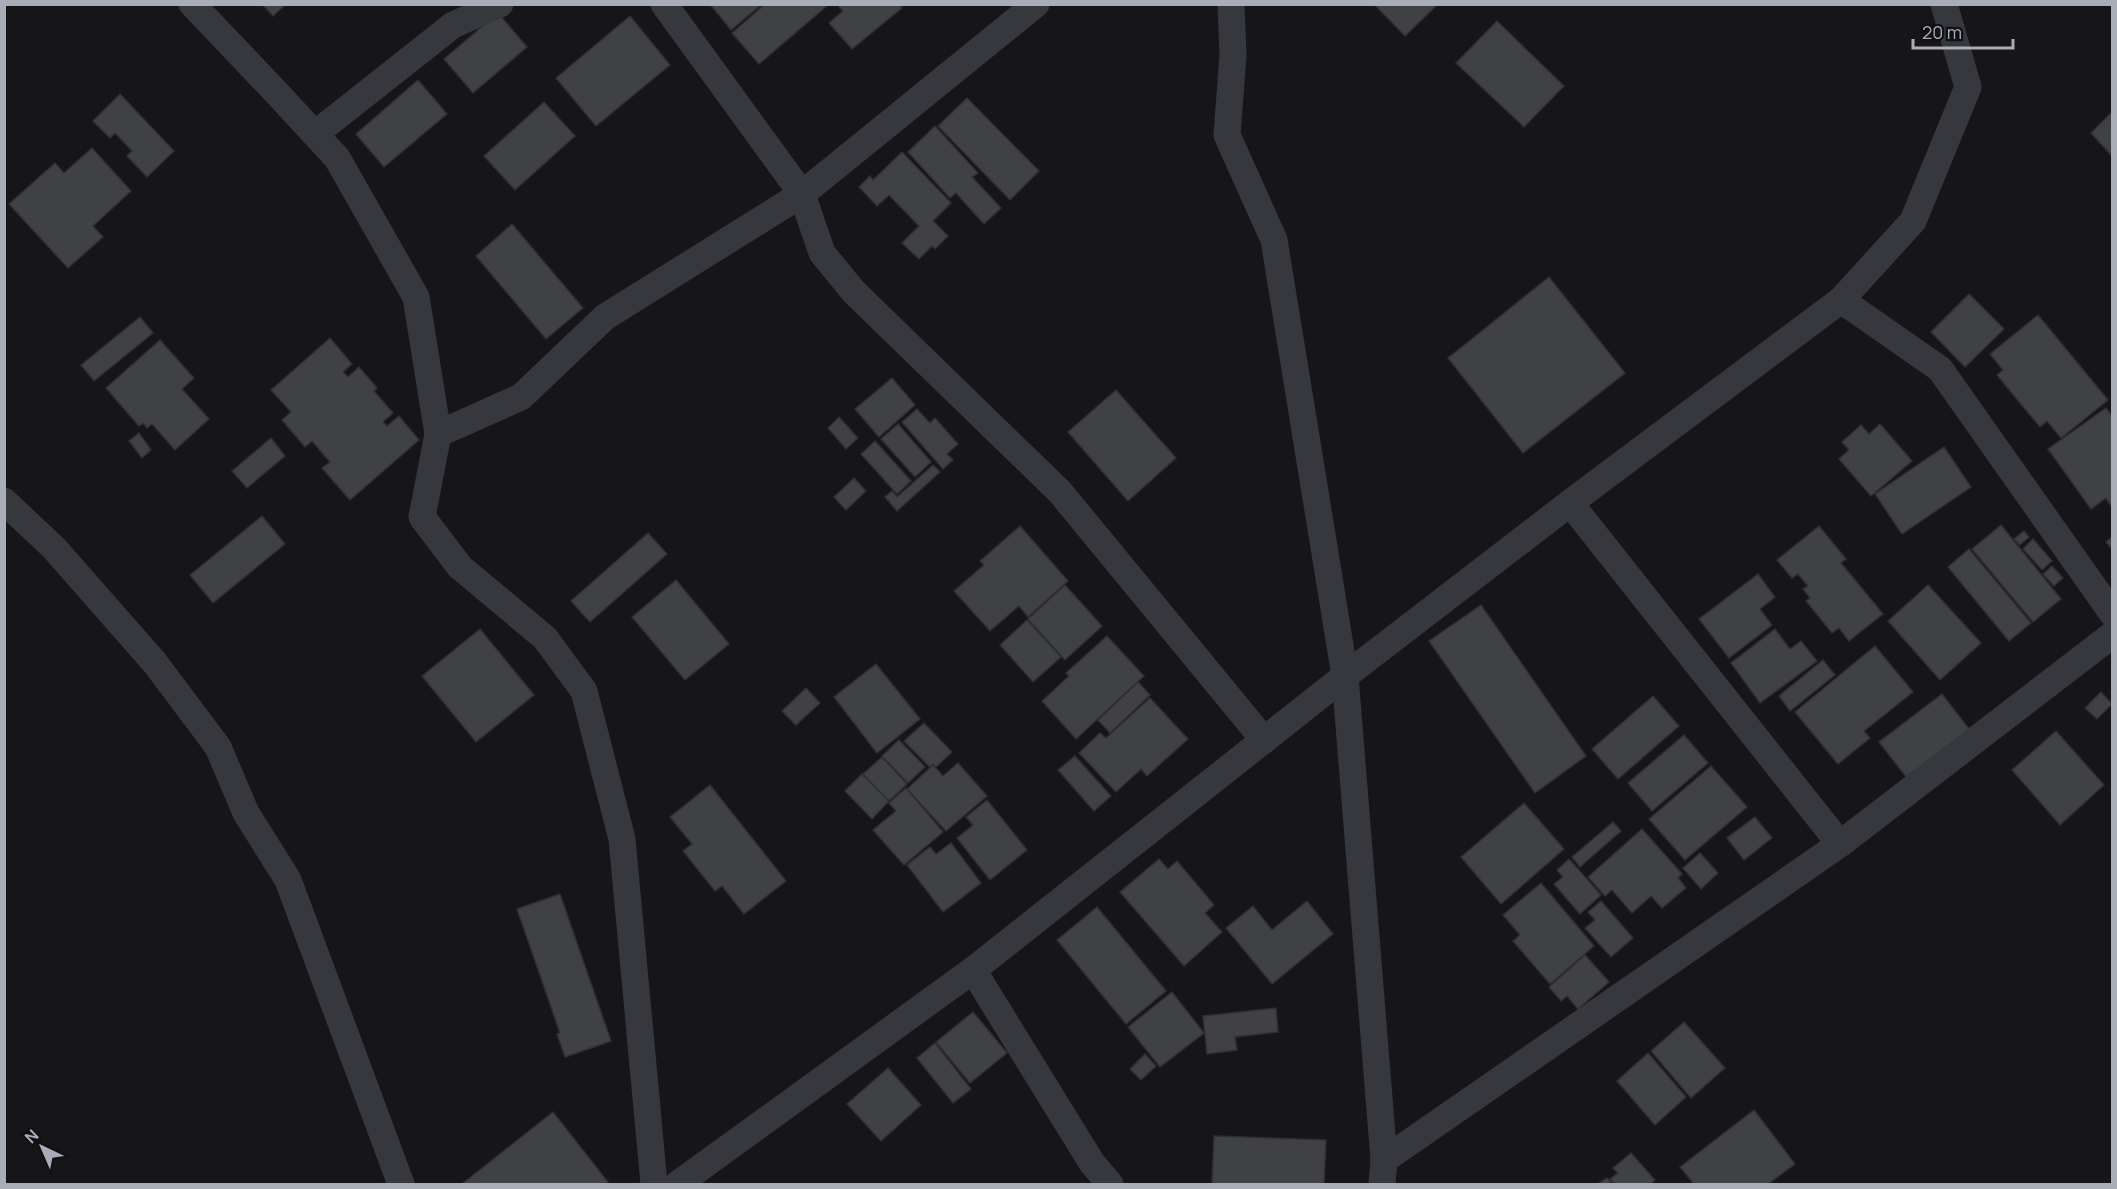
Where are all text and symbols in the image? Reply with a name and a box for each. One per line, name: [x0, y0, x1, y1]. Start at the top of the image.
scale bar: [1913, 12, 2014, 50]
text: 20 m: [1922, 20, 1962, 44]
north arrow: [12, 1117, 72, 1177]
text: N: [20, 1124, 43, 1148]

